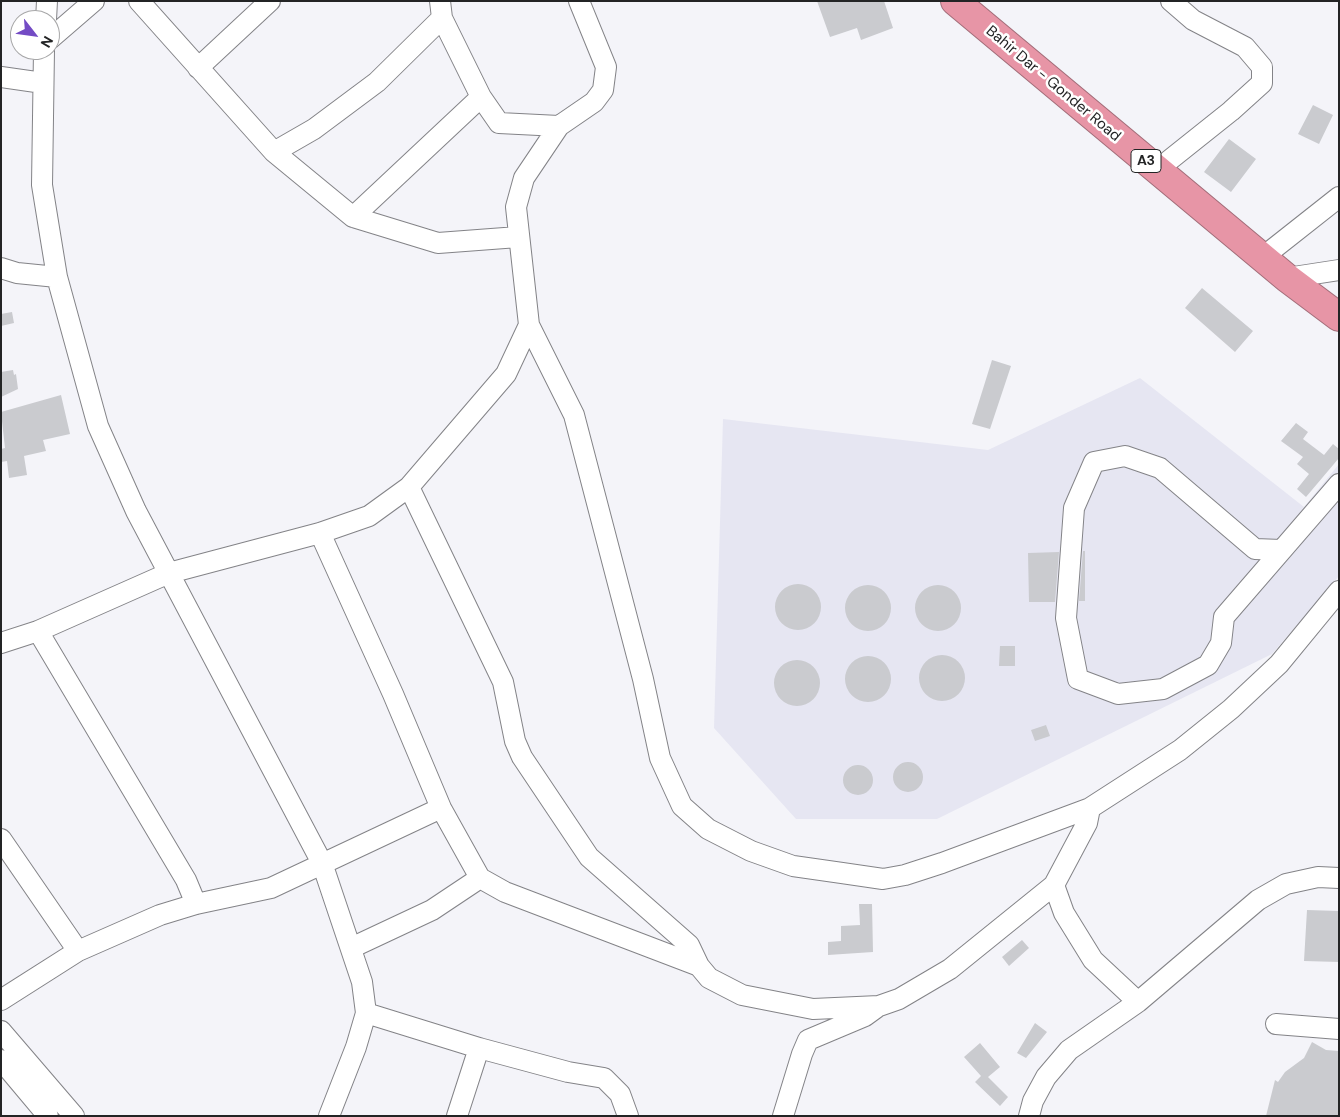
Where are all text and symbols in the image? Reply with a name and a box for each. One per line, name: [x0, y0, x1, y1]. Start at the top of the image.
north arrow: [10, 10, 60, 60]
street label: Bahir Dar - Gonder Road: [982, 22, 1124, 146]
text: N: [37, 33, 57, 51]
road number: A3: [1131, 150, 1161, 172]

